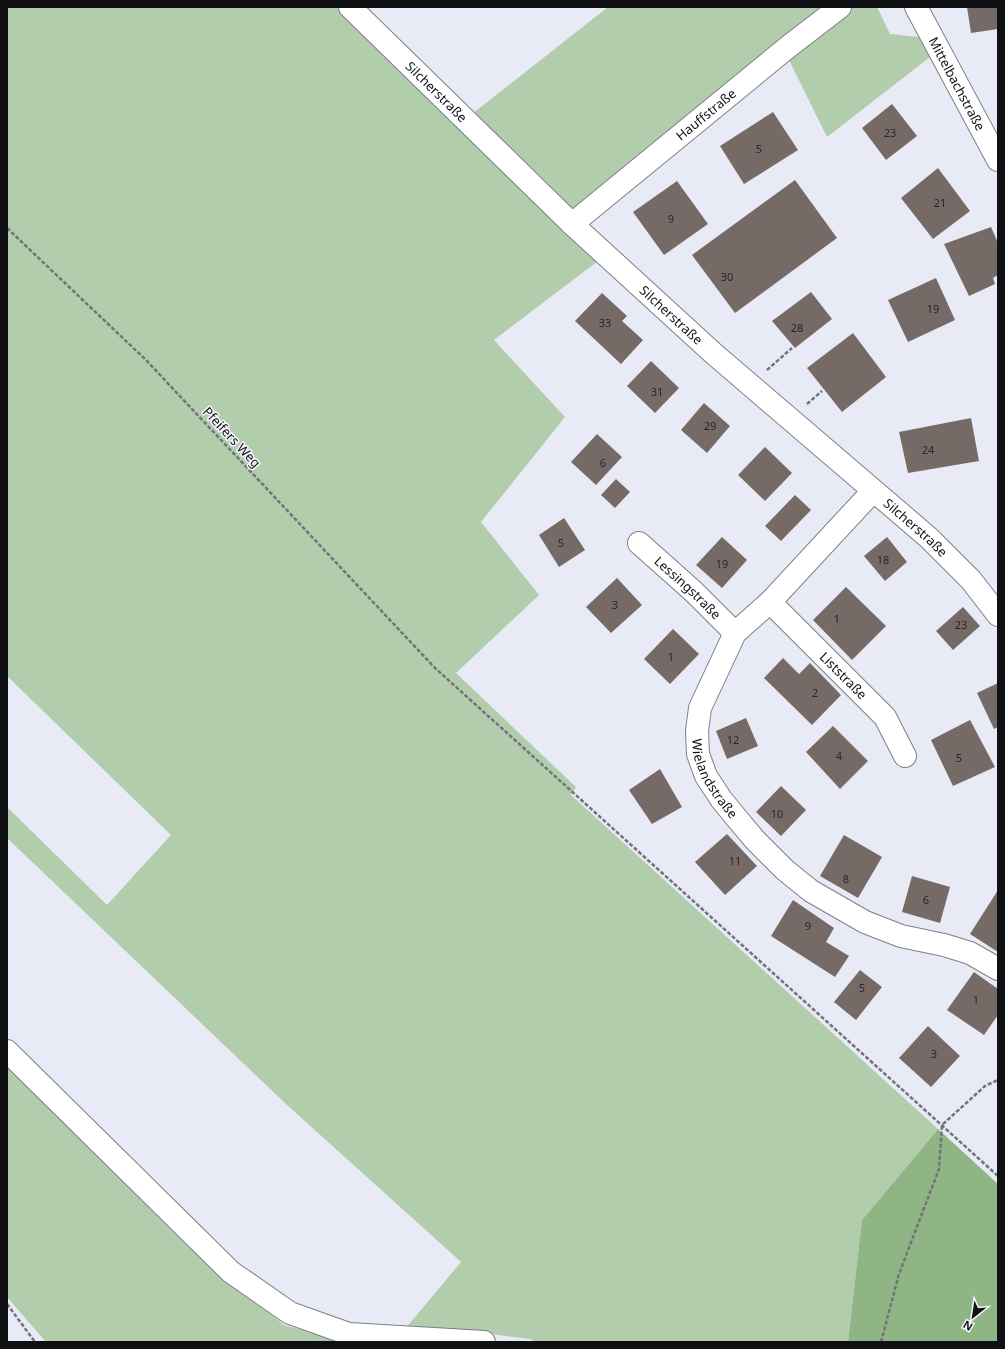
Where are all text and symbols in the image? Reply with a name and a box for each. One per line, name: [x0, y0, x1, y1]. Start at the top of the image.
street label: Mittelbachstraße: [925, 34, 990, 134]
street label: Silcherstraße: [402, 57, 471, 126]
street label: Hauffstraße: [672, 84, 740, 144]
house number: 23: [884, 125, 896, 140]
house number: 5: [756, 141, 762, 156]
house number: 21: [934, 195, 946, 210]
house number: 9: [668, 211, 674, 226]
house number: 30: [721, 269, 733, 284]
street label: Silcherstraße: [636, 281, 707, 348]
house number: 19: [927, 301, 939, 316]
house number: 33: [599, 315, 611, 330]
house number: 28: [791, 320, 803, 335]
house number: 31: [651, 384, 663, 399]
street label: Pfeifers Weg: [199, 403, 265, 471]
house number: 29: [704, 418, 716, 433]
house number: 24: [922, 442, 935, 457]
house number: 6: [600, 455, 606, 470]
street label: Silcherstraße: [880, 494, 952, 561]
house number: 5: [558, 535, 564, 550]
street label: Lessingstraße: [651, 552, 725, 623]
house number: 18: [877, 552, 889, 567]
house number: 19: [716, 556, 728, 571]
house number: 3: [612, 597, 618, 612]
house number: 1: [834, 611, 840, 626]
house number: 23: [955, 617, 967, 632]
street label: Liststraße: [816, 648, 871, 703]
house number: 1: [668, 649, 674, 664]
house number: 2: [812, 685, 818, 700]
house number: 12: [727, 732, 739, 747]
street label: Wielandstraße: [688, 738, 742, 822]
house number: 4: [836, 748, 843, 763]
house number: 5: [956, 750, 962, 765]
house number: 10: [771, 806, 783, 821]
house number: 11: [729, 853, 741, 868]
house number: 8: [843, 871, 849, 886]
house number: 6: [923, 892, 929, 907]
house number: 9: [805, 918, 811, 933]
house number: 5: [859, 980, 865, 995]
house number: 1: [973, 992, 979, 1007]
house number: 3: [931, 1046, 937, 1061]
north arrow: [953, 1297, 993, 1337]
text: N: [960, 1317, 975, 1335]

